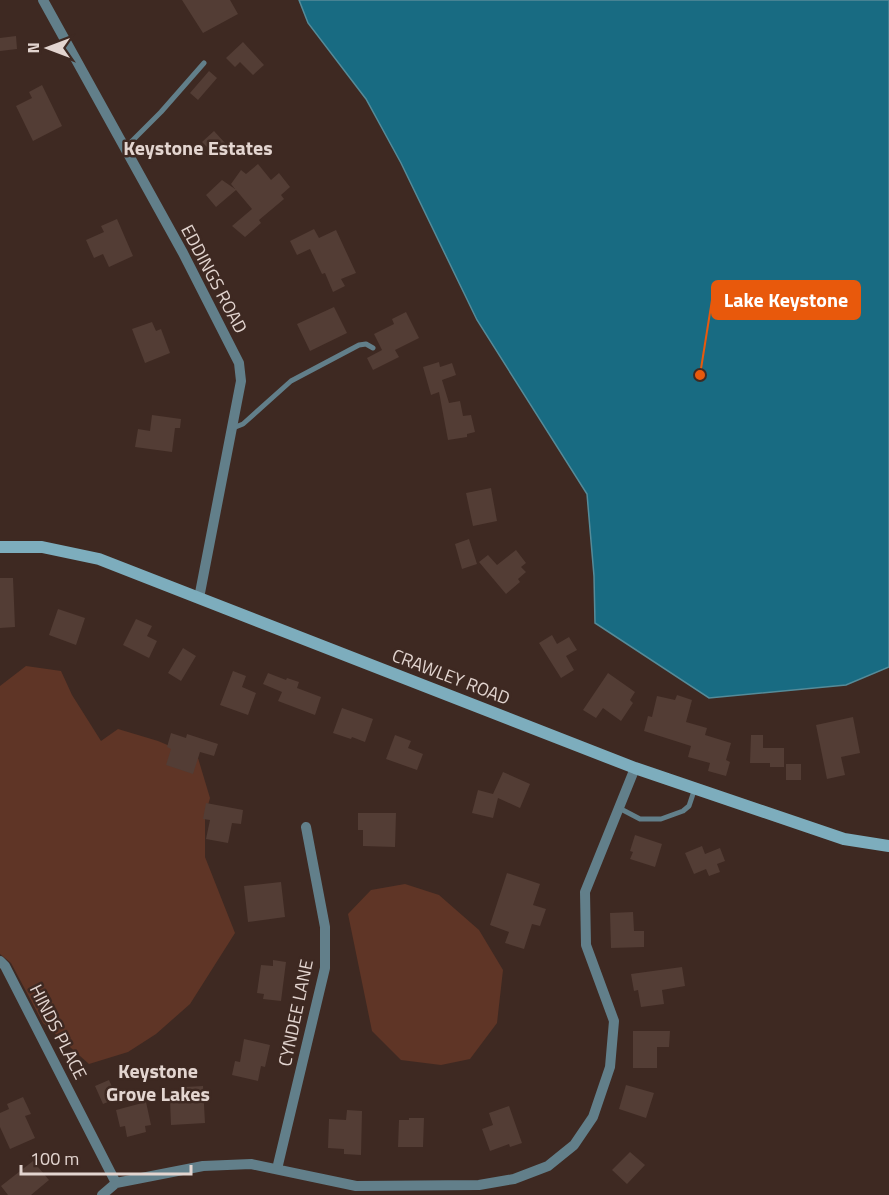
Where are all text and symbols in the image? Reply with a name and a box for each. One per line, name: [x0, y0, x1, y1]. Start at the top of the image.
north arrow: [18, 18, 78, 78]
text: N: [21, 42, 45, 54]
district label: Keystone Estates: [123, 132, 273, 163]
street label: EDDINGS ROAD: [174, 220, 254, 338]
callout: Lake Keystone: [712, 281, 860, 319]
text: Lake Keystone: [724, 284, 848, 315]
street label: CRAWLEY ROAD: [388, 642, 514, 711]
street label: CYNDEE LANE: [271, 957, 320, 1069]
street label: HINDS PLACE: [23, 979, 94, 1084]
district label: Keystone Grove Lakes: [106, 1055, 210, 1109]
scale bar: [21, 1138, 190, 1176]
text: 100 m: [30, 1145, 79, 1172]

